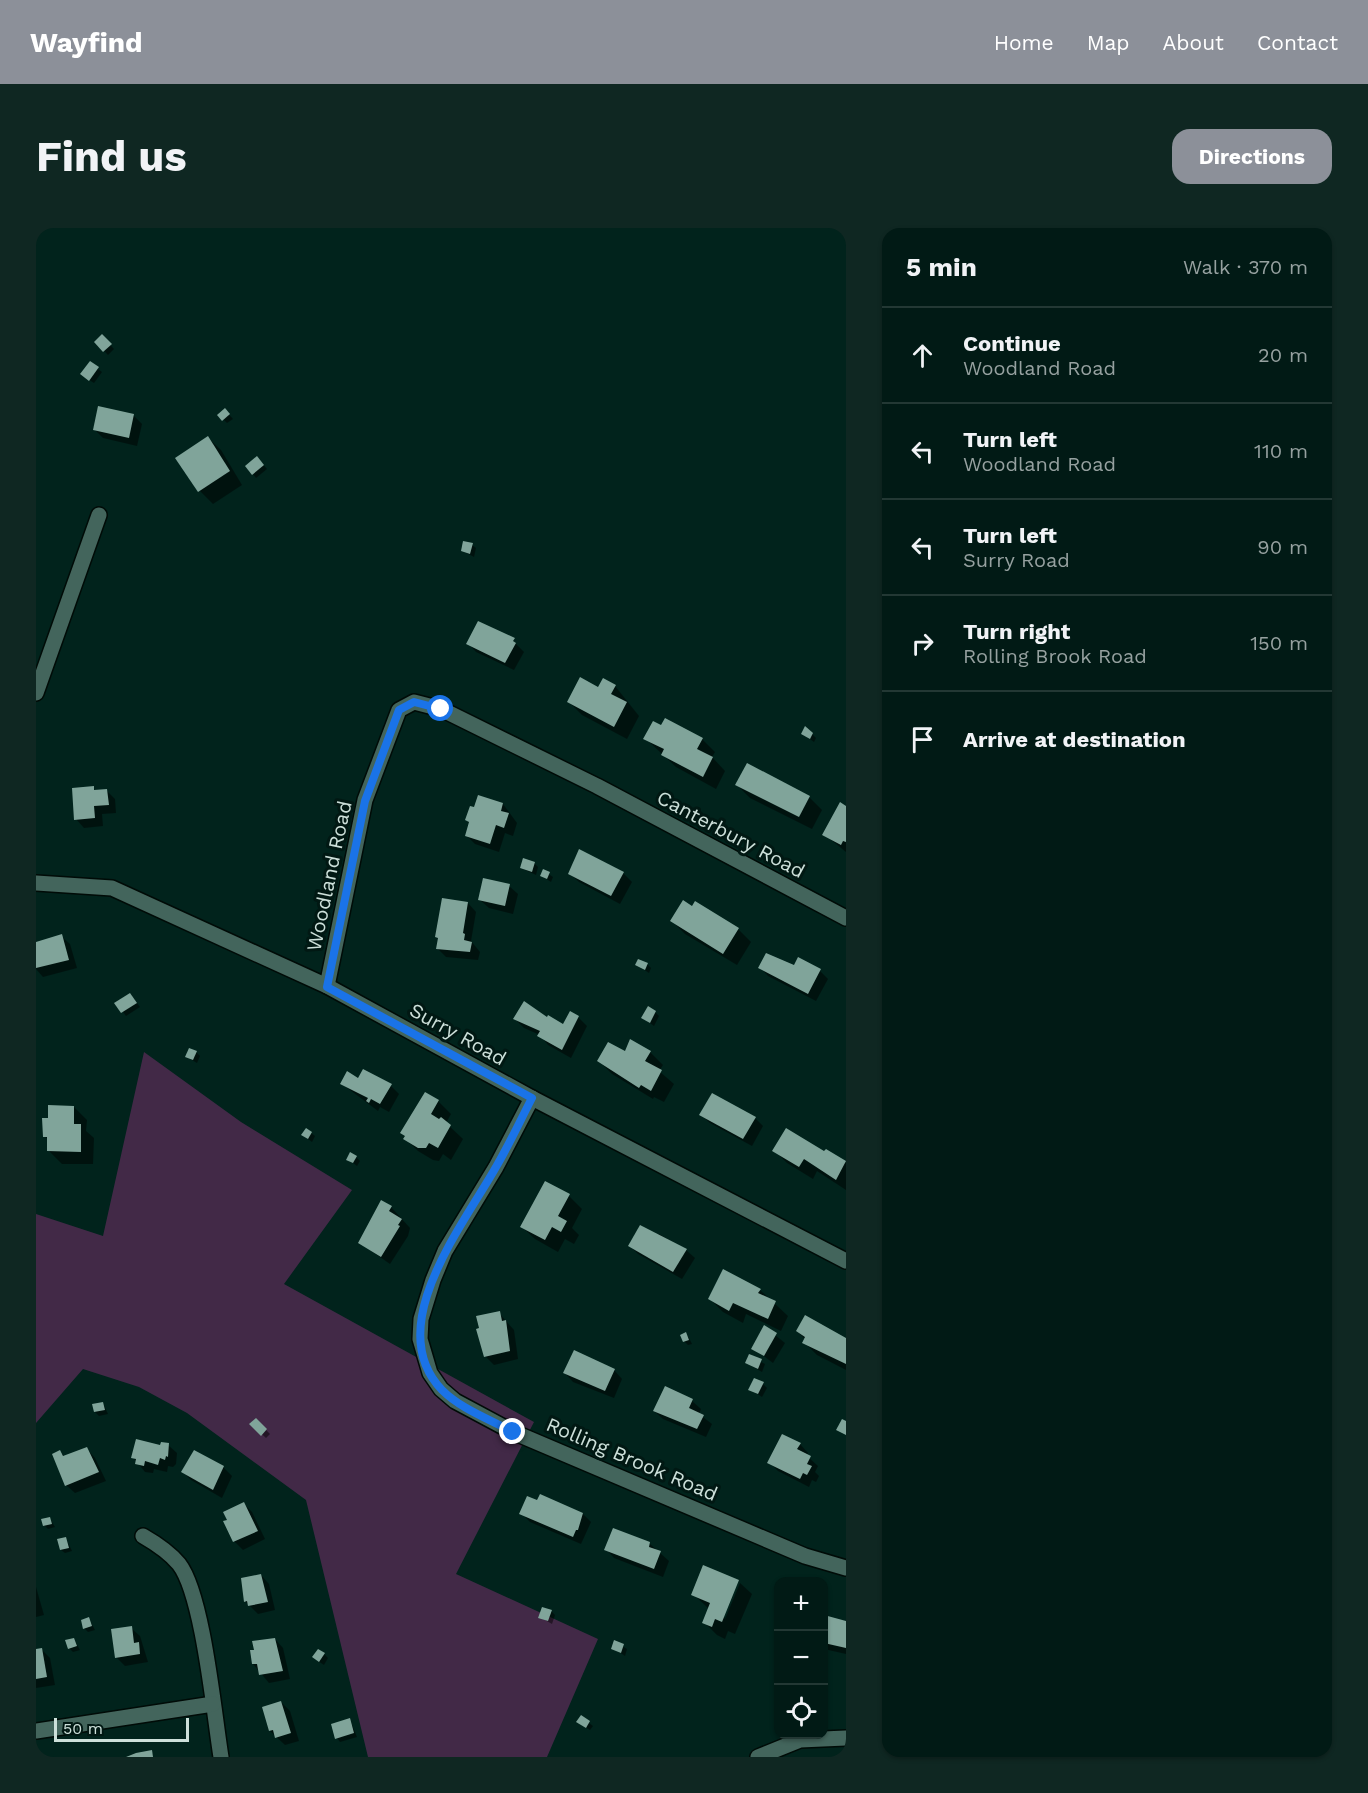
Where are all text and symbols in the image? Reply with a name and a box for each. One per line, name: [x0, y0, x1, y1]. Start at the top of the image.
text: Wayfind: [30, 26, 143, 59]
text: Home: [994, 30, 1054, 55]
text: Map: [1087, 30, 1130, 55]
text: About: [1163, 30, 1224, 55]
text: Contact: [1257, 30, 1338, 55]
button: Directions: [1172, 129, 1332, 184]
text: Find us: [36, 132, 187, 181]
text: 5 min: [906, 252, 977, 282]
text: Walk · 370 m: [1183, 255, 1308, 279]
text: Continue: [963, 331, 1061, 356]
icon: ahead: [906, 339, 939, 372]
text: 20 m: [1258, 343, 1308, 367]
text: Woodland Road: [963, 356, 1116, 380]
text: Turn left: [963, 427, 1057, 452]
icon: left: [906, 435, 939, 468]
text: 110 m: [1254, 439, 1308, 463]
text: Woodland Road: [963, 452, 1116, 476]
text: Turn left: [963, 523, 1057, 548]
icon: left: [906, 531, 939, 564]
text: 90 m: [1257, 535, 1308, 559]
text: Surry Road: [963, 548, 1070, 572]
text: Turn right: [963, 619, 1070, 644]
icon: right: [906, 627, 939, 660]
text: 150 m: [1250, 631, 1308, 655]
text: Rolling Brook Road: [963, 644, 1147, 668]
route start: [427, 695, 453, 721]
icon: arrive: [906, 723, 939, 756]
text: Arrive at destination: [963, 727, 1186, 752]
street label: Canterbury Road: [653, 785, 809, 883]
street label: Woodland Road: [301, 799, 357, 953]
street label: Surry Road: [405, 998, 511, 1070]
street label: Rolling Brook Road: [543, 1412, 721, 1506]
route end: [499, 1418, 525, 1444]
map controls: [774, 1577, 828, 1739]
button: +: [774, 1577, 828, 1631]
button: −: [774, 1631, 828, 1685]
button: locate: [774, 1685, 828, 1739]
scale bar: [54, 1715, 189, 1742]
text: 50 m: [63, 1719, 103, 1738]

